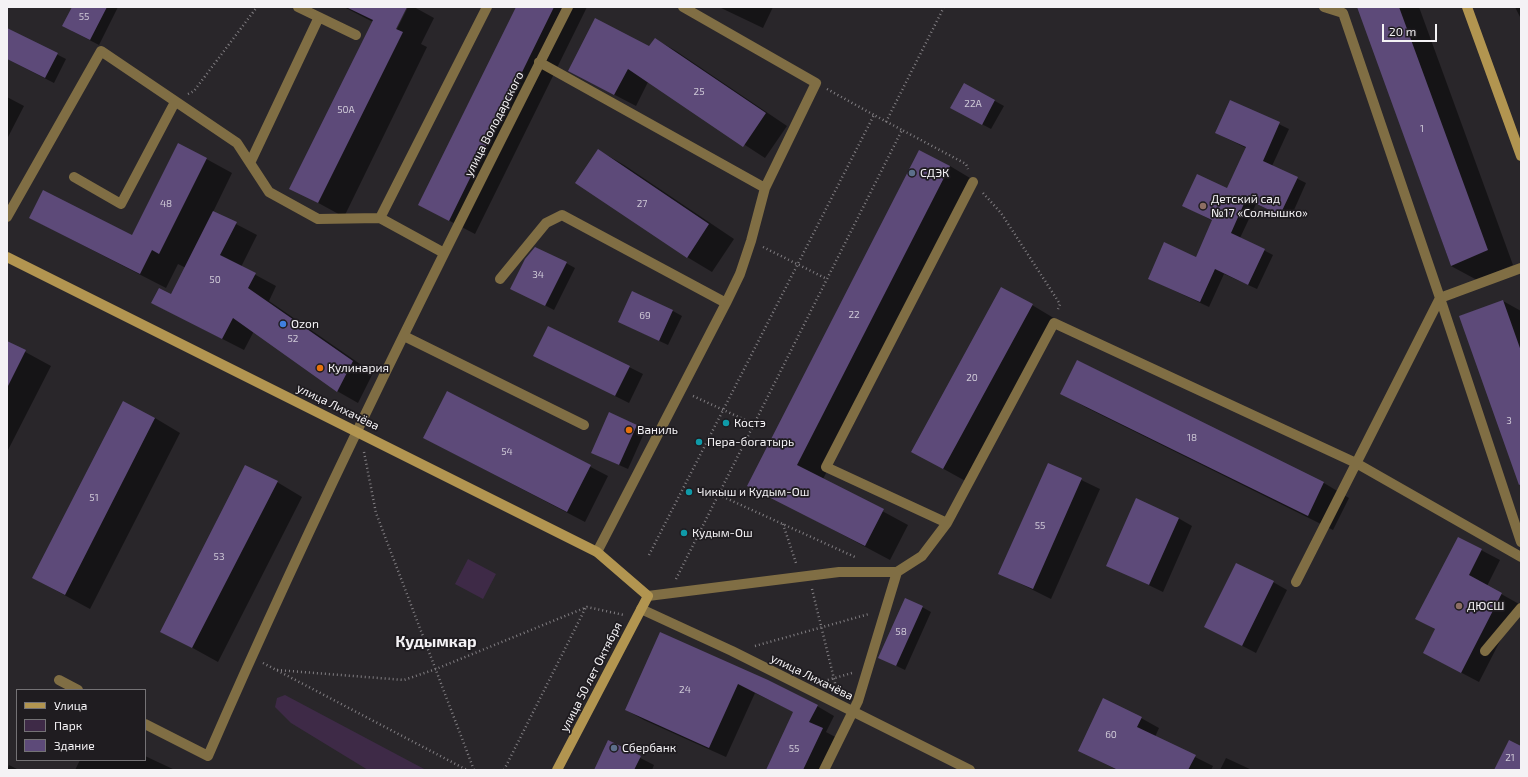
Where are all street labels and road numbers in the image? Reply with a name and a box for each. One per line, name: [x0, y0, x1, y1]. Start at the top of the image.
street label: улица Володарского: [461, 69, 527, 179]
street label: улица Лихачёва: [294, 381, 382, 433]
street label: улица 50 лет Октября: [557, 620, 625, 734]
street label: улица Лихачёва: [768, 651, 856, 703]

